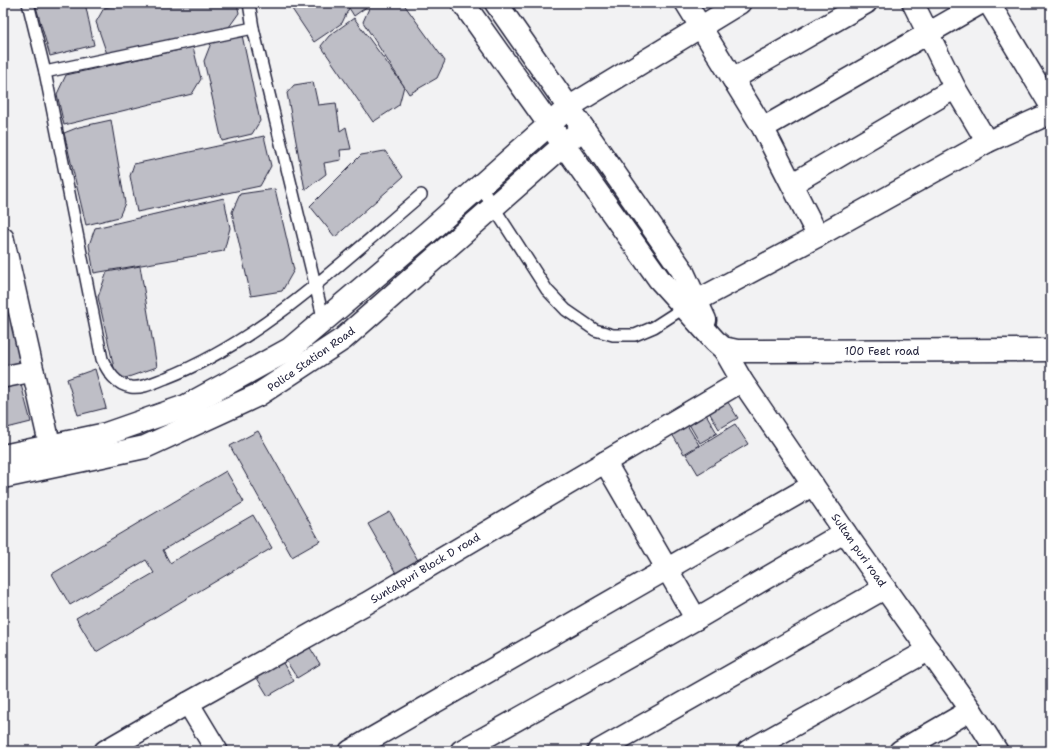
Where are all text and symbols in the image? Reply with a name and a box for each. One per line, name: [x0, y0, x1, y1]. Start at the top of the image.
street label: Police Station Road: [265, 324, 358, 395]
street label: 100 Feet road: [845, 344, 919, 359]
street label: Sultan puri road: [828, 511, 890, 590]
street label: Suntalpuri Block D road: [368, 530, 483, 607]

